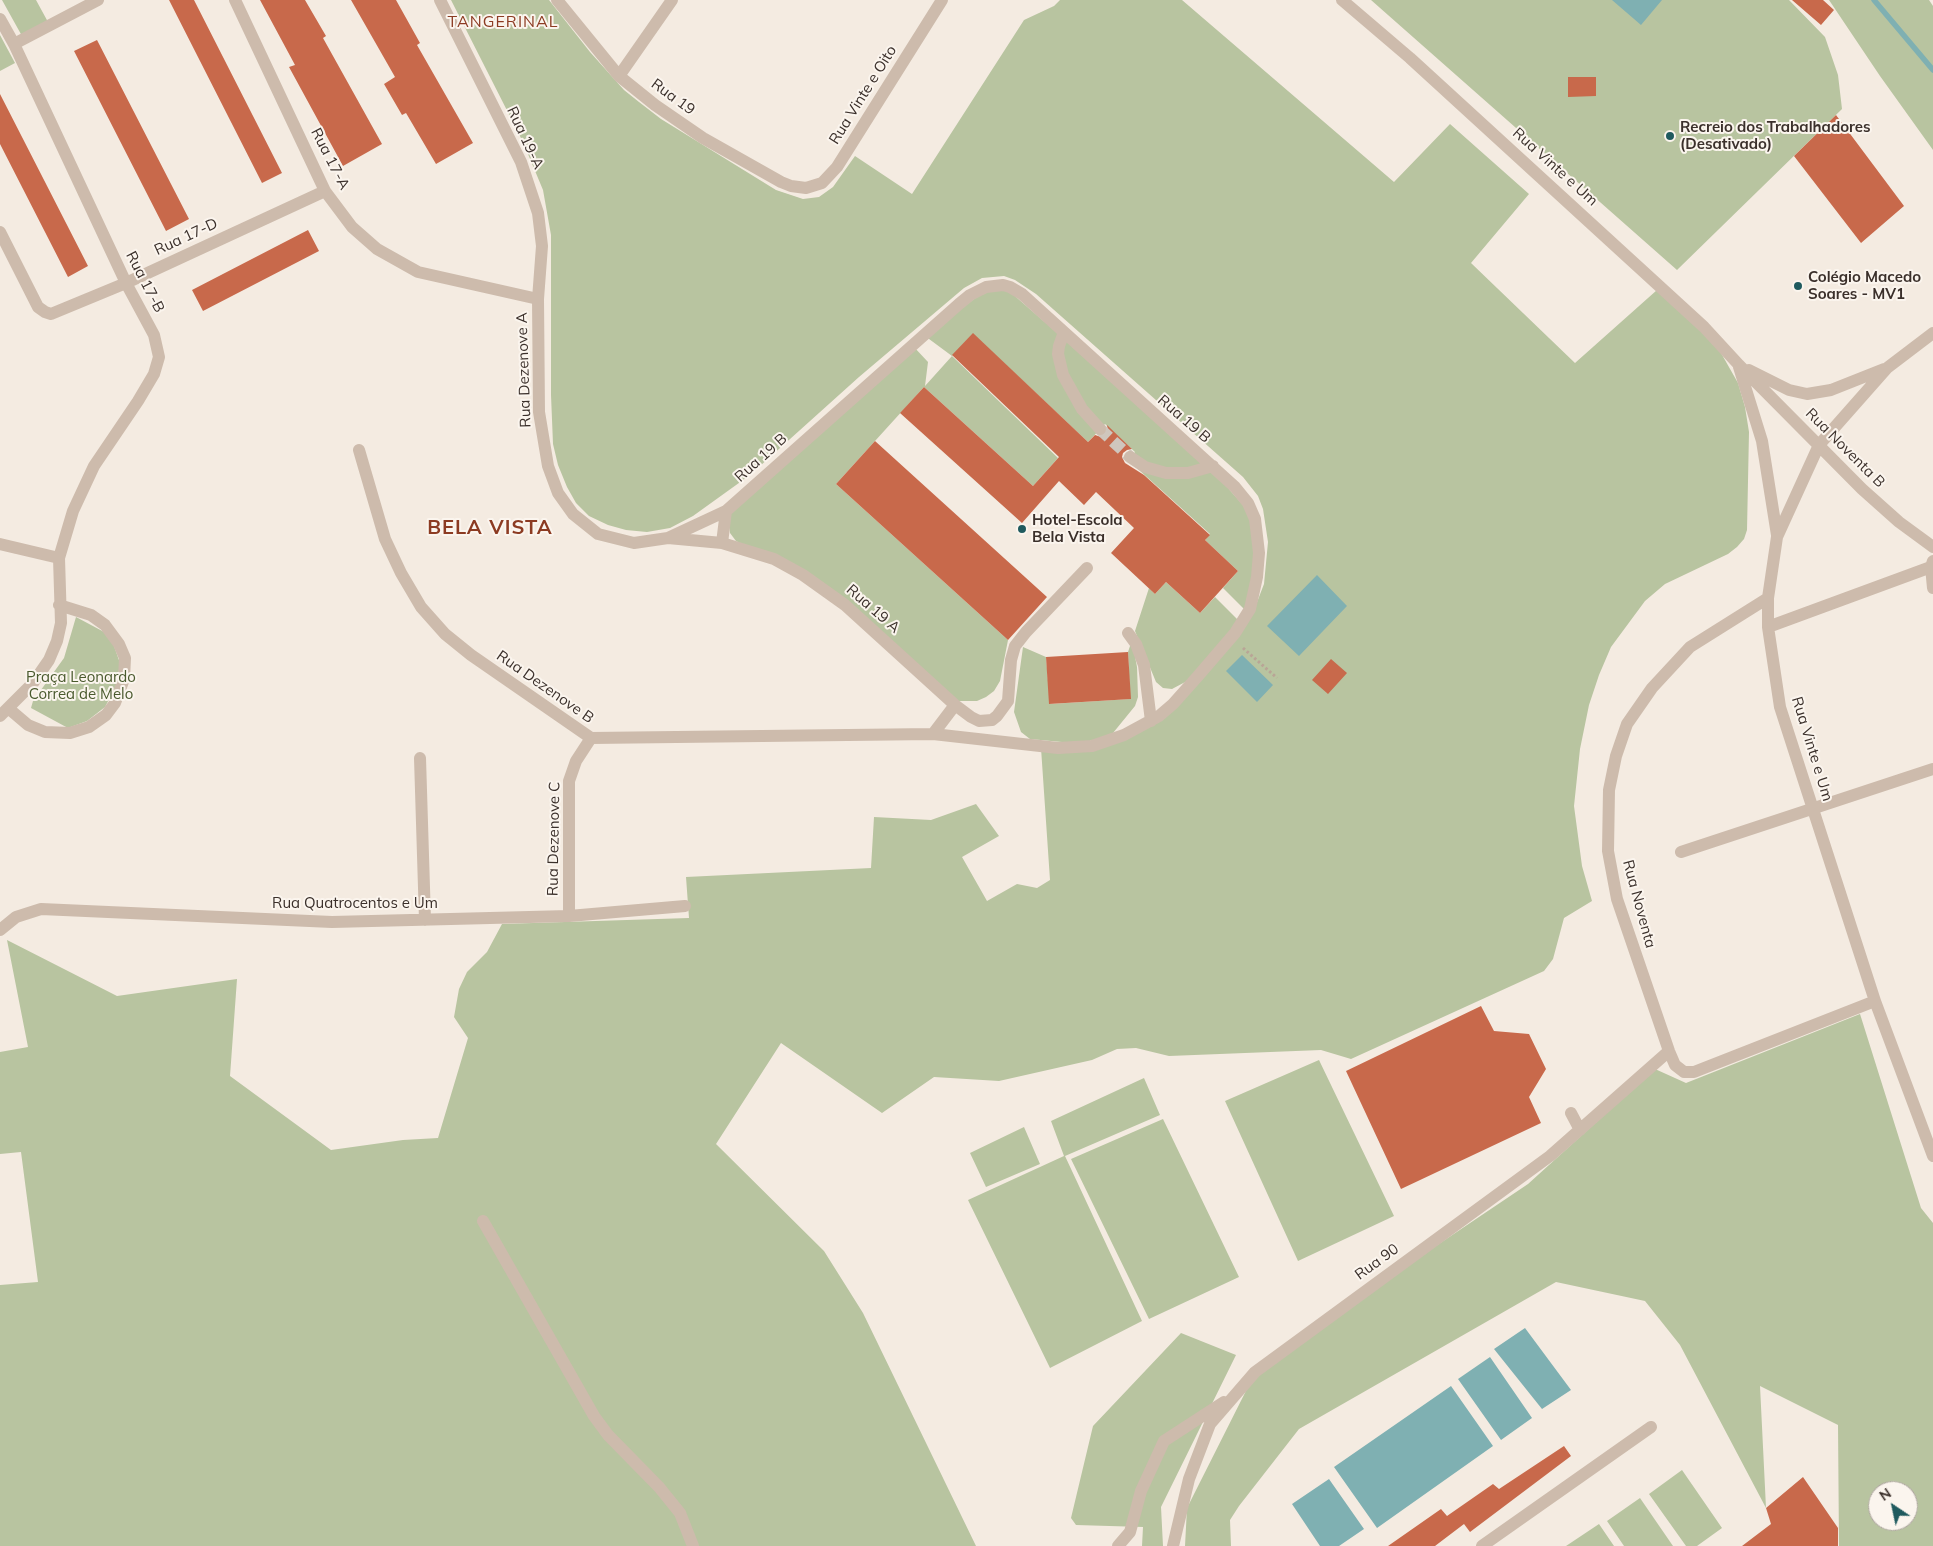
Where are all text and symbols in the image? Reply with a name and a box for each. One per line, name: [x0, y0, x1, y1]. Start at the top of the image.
district label: TANGERINAL: [446, 12, 560, 32]
street label: Rua Vinte e Oito: [825, 42, 901, 148]
street label: Rua 19: [648, 75, 698, 119]
street label: Rua 19-A: [503, 104, 547, 172]
place label: Recreio dos Trabalhadores (Desativado): [1680, 118, 1871, 153]
street label: Rua Vinte e Um: [1509, 124, 1601, 210]
street label: Rua 17-A: [307, 125, 353, 193]
marker: Recreio dos Trabalhadores (Desativado): [1664, 130, 1676, 142]
street label: Rua 17-D: [152, 215, 220, 259]
street label: Rua 17-B: [122, 248, 168, 316]
place label: Colégio Macedo Soares - MV1: [1808, 268, 1921, 303]
marker: Colégio Macedo Soares - MV1: [1792, 280, 1804, 292]
street label: Rua Dezenove A: [513, 312, 535, 428]
street label: Rua 19 B: [1154, 391, 1214, 447]
street label: Rua Noventa B: [1802, 405, 1888, 491]
street label: Rua 19 B: [731, 430, 791, 486]
place label: Hotel-Escola Bela Vista: [1032, 511, 1123, 546]
district label: BELA VISTA: [426, 516, 554, 540]
marker: Hotel-Escola Bela Vista: [1016, 523, 1028, 535]
street label: Rua 19 A: [843, 581, 903, 637]
street label: Rua Dezenove B: [493, 647, 597, 727]
park label: Praça Leonardo Correa de Melo: [26, 668, 136, 703]
street label: Rua Vinte e Um: [1788, 695, 1836, 803]
street label: Rua Dezenove C: [544, 782, 564, 896]
street label: Rua Noventa: [1619, 858, 1659, 950]
street label: Rua Quatrocentos e Um: [272, 894, 438, 912]
street label: Rua 90: [1352, 1240, 1402, 1284]
north arrow: [1868, 1481, 1918, 1531]
text: N: [1876, 1484, 1895, 1505]

